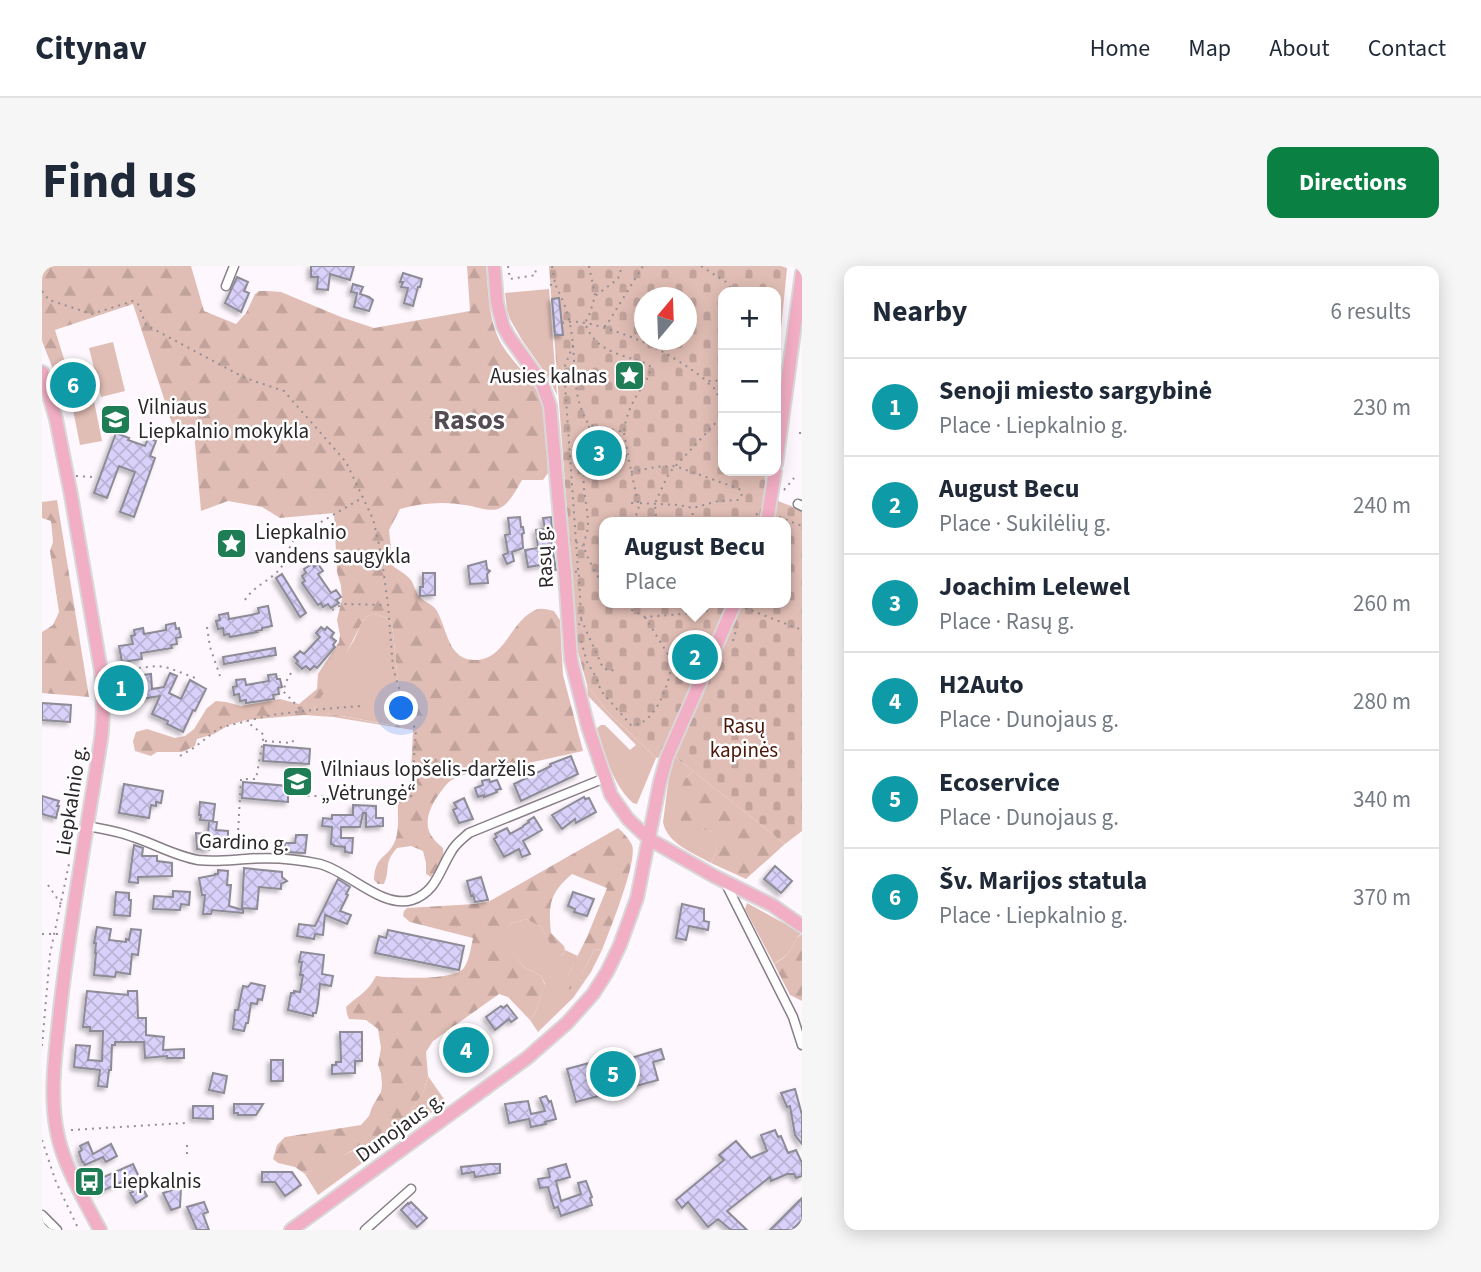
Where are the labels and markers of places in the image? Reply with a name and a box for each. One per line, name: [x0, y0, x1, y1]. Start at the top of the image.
pin: 6: [50, 359, 96, 411]
place icon: Ausies kalnas: [613, 359, 647, 393]
place label: Ausies kalnas: [490, 361, 607, 391]
place label: Vilniaus Liepkalnio mokykla: [138, 392, 309, 446]
school or university icon: Vilniaus Liepkalnio mokykla: [98, 402, 132, 436]
pin: 3: [576, 427, 622, 479]
place label: Liepkalnio vandens saugykla: [255, 517, 411, 571]
place icon: Liepkalnio vandens saugykla: [215, 527, 249, 561]
pin: 2: [672, 631, 718, 683]
pin: 1: [98, 662, 144, 714]
place label: Vilniaus lopšelis-darželis „Vėtrungė“: [321, 754, 536, 808]
school or university icon: Vilniaus lopšelis-darželis „Vėtrungė“: [281, 764, 315, 798]
pin: 4: [443, 1024, 489, 1076]
pin: 5: [590, 1048, 636, 1100]
bus stop icon: Liepkalnis: [72, 1164, 106, 1198]
place label: Liepkalnis: [112, 1166, 201, 1196]

